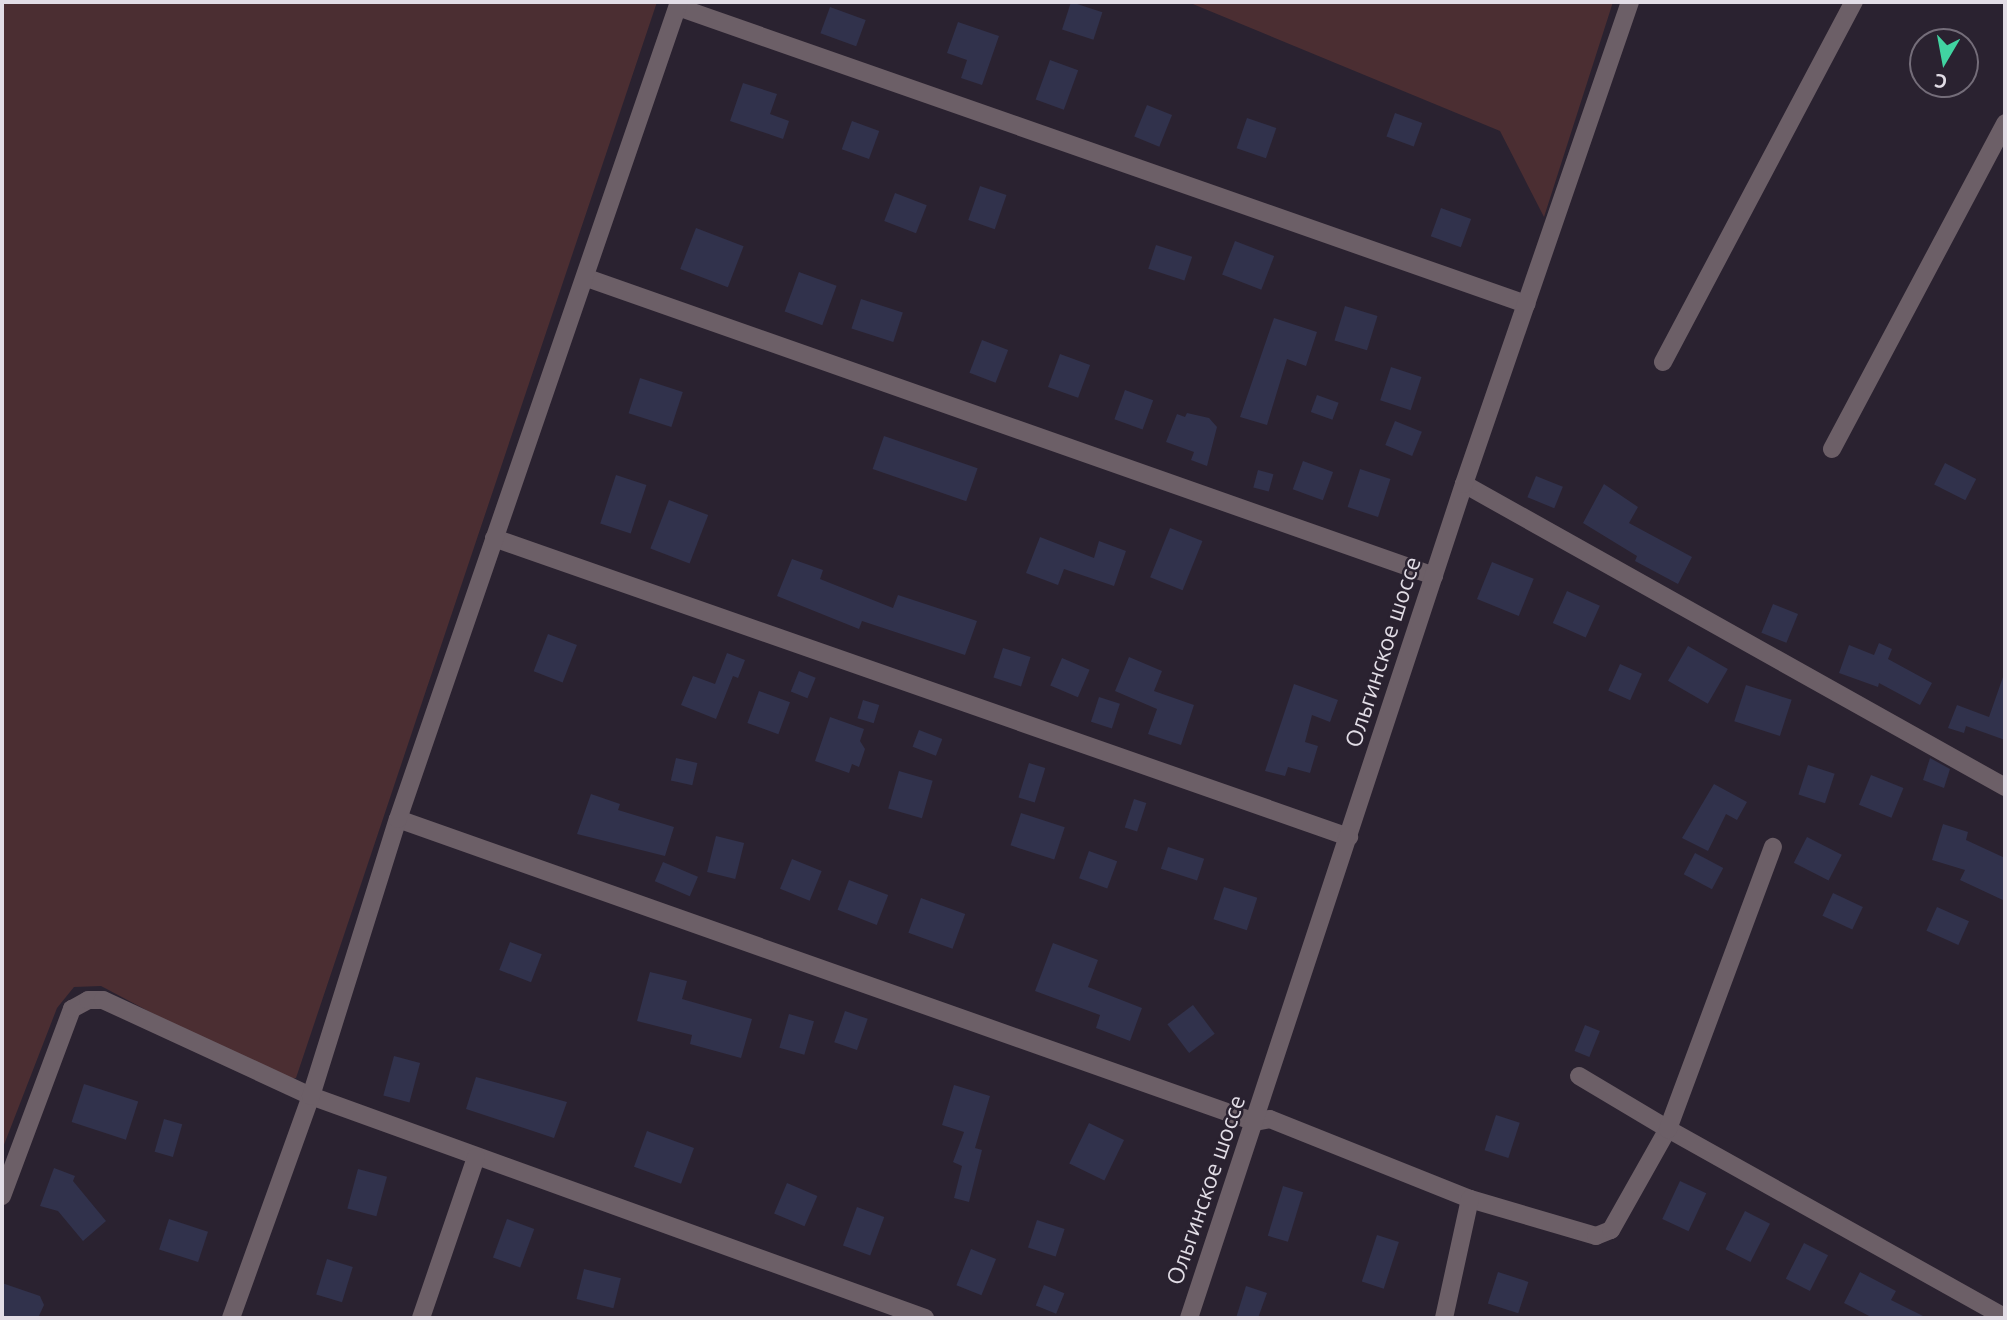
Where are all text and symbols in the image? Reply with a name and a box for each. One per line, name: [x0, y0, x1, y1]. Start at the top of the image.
north arrow: [1909, 28, 1979, 98]
text: С: [1933, 70, 1949, 94]
street label: Ольгинское шоссе: [1339, 553, 1427, 751]
street label: Ольгинское шоссе: [1161, 1091, 1251, 1289]

